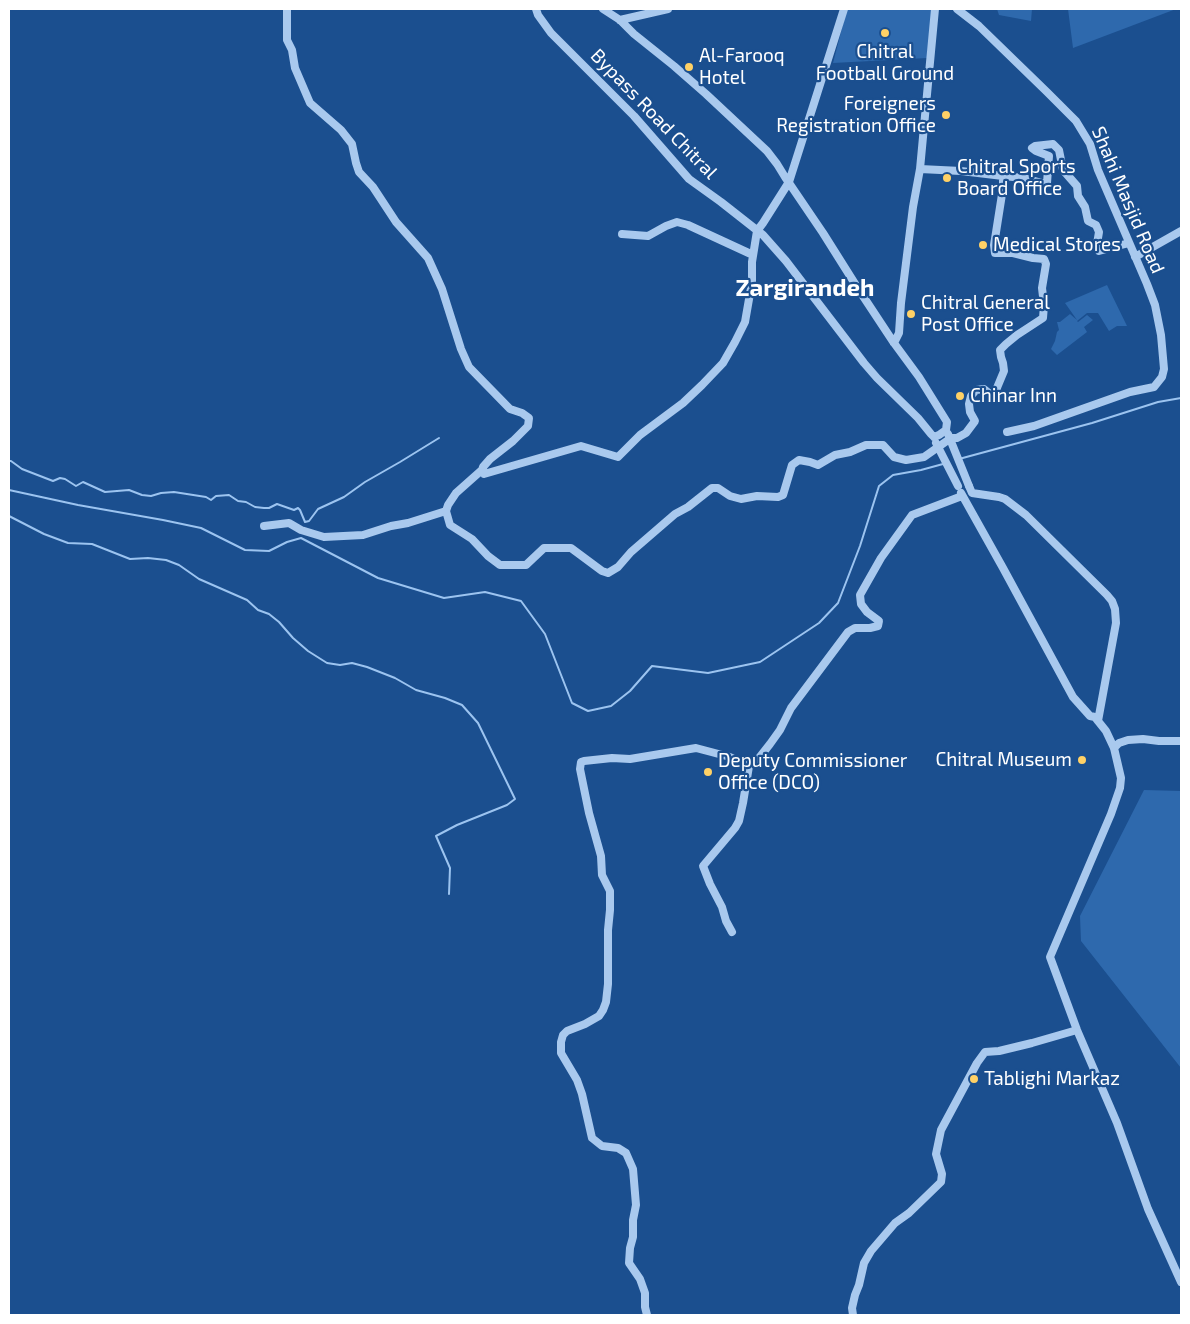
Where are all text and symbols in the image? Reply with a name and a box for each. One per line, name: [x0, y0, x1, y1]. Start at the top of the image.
marker: Chitral Football Ground: [879, 27, 891, 39]
place label: Chitral Football Ground: [816, 41, 954, 85]
street label: Bypass Road Chitral: [586, 44, 722, 184]
place label: Al-Farooq Hotel: [699, 45, 785, 89]
marker: Al-Farooq Hotel: [683, 61, 695, 73]
place label: Foreigners Registration Office: [776, 93, 936, 137]
marker: Foreigners Registration Office: [940, 109, 952, 121]
street label: Shahi Masjid Road: [1087, 123, 1169, 277]
place label: Chitral Sports Board Office: [957, 156, 1076, 200]
marker: Chitral Sports Board Office: [941, 172, 953, 184]
place label: Medical Stores: [993, 234, 1121, 256]
marker: Medical Stores: [977, 239, 989, 251]
district label: Zargirandeh: [735, 274, 875, 302]
place label: Chitral General Post Office: [921, 292, 1050, 336]
marker: Chitral General Post Office: [905, 308, 917, 320]
place label: Chinar Inn: [970, 385, 1057, 407]
marker: Chinar Inn: [954, 390, 966, 402]
place label: Chitral Museum: [935, 749, 1072, 771]
place label: Deputy Commissioner Office (DCO): [718, 750, 907, 794]
marker: Chitral Museum: [1076, 754, 1088, 766]
marker: Deputy Commissioner Office (DCO): [702, 766, 714, 778]
place label: Tablighi Markaz: [984, 1068, 1120, 1090]
marker: Tablighi Markaz: [968, 1073, 980, 1085]

